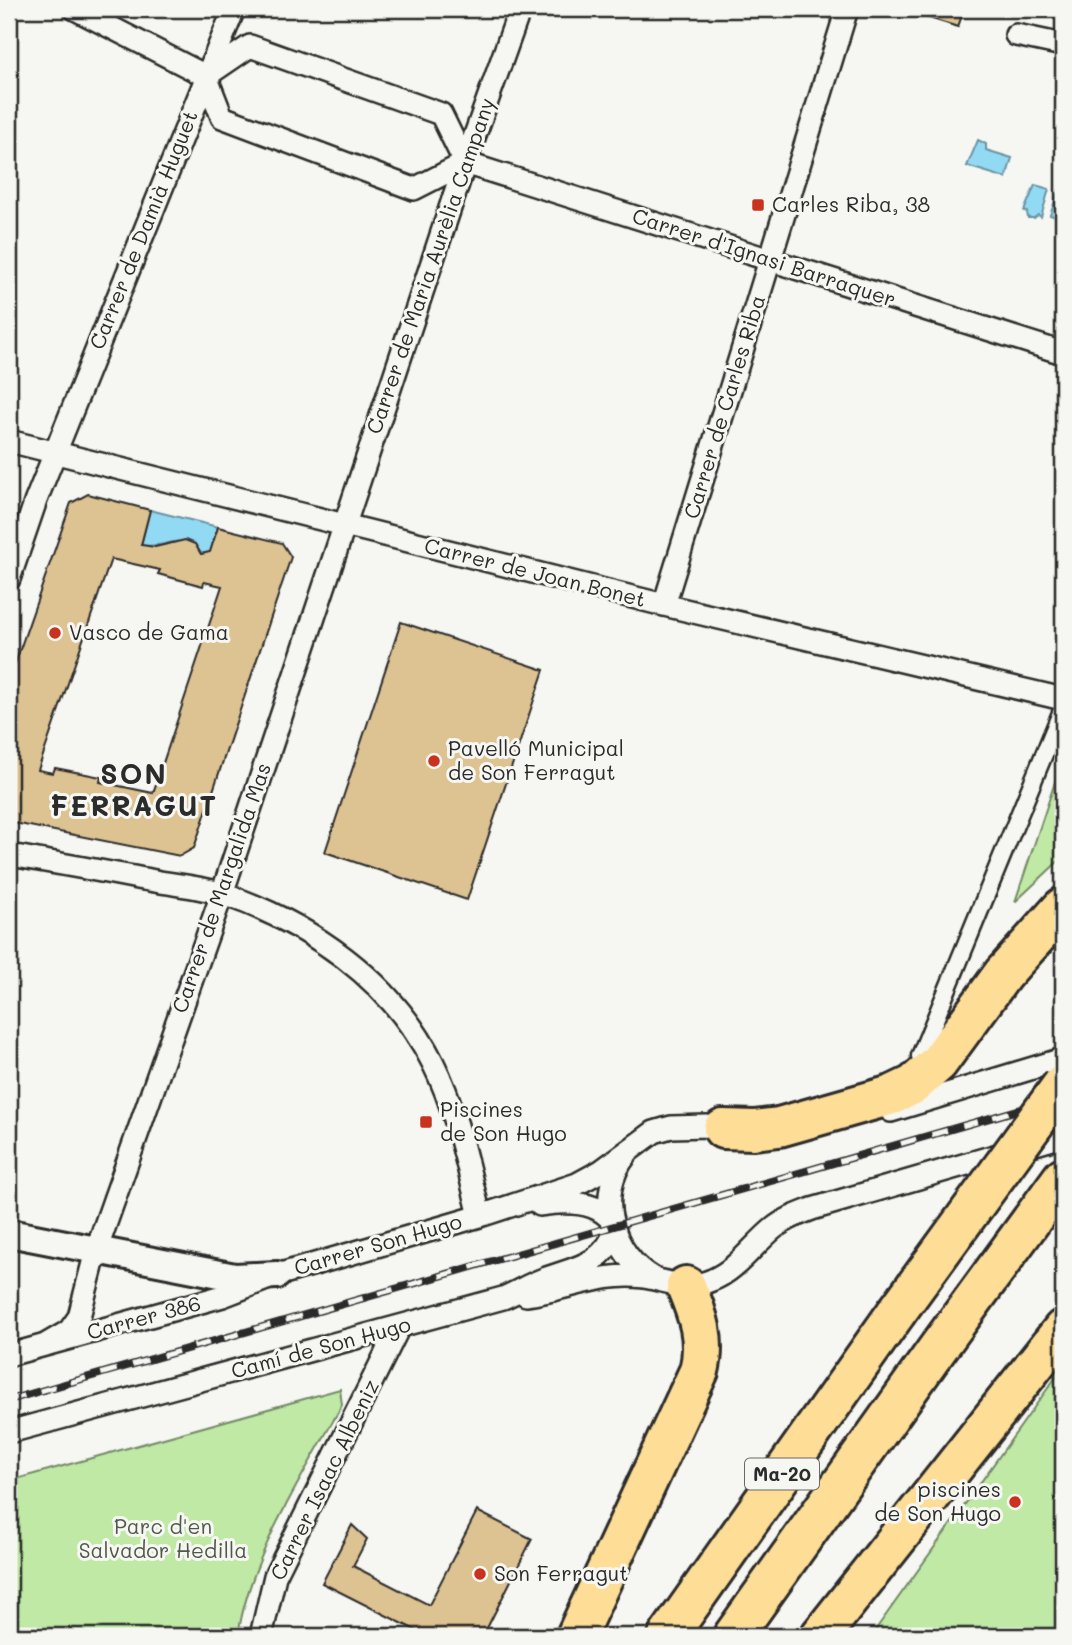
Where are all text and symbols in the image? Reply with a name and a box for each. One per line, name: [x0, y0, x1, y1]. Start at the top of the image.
street label: Carrer de Maria Aurèlia Campany: [359, 94, 500, 437]
street label: Carrer de Damià Huguet: [82, 106, 203, 353]
place label: Carles Riba, 38: [772, 190, 930, 217]
marker: Carles Riba, 38: [750, 197, 766, 213]
street label: Carrer d'Ignasi Barraquer: [629, 201, 900, 312]
street label: Carrer de Carles Riba: [677, 291, 770, 522]
street label: Carrer de Joan Bonet: [422, 531, 649, 612]
place label: Vasco de Gama: [69, 618, 229, 645]
marker: Vasco de Gama: [47, 625, 63, 641]
place label: Pavelló Municipal de Son Ferragut: [448, 734, 624, 785]
marker: Pavelló Municipal de Son Ferragut: [426, 753, 442, 769]
district label: SON FERRAGUT: [50, 755, 218, 823]
street label: Carrer de Margalida Mas: [165, 759, 276, 1016]
place label: Piscines de Son Hugo: [440, 1095, 567, 1146]
marker: Piscines de Son Hugo: [418, 1114, 434, 1130]
street label: Carrer Son Hugo: [291, 1207, 465, 1280]
street label: Carrer 386: [84, 1288, 204, 1345]
street label: Camí de Son Hugo: [228, 1310, 413, 1384]
street label: Carrer Isaac Albeniz: [263, 1375, 384, 1584]
road number: Ma-20: [745, 1458, 819, 1490]
place label: piscines de Son Hugo: [874, 1475, 1001, 1526]
marker: piscines de Son Hugo: [1007, 1494, 1023, 1510]
park label: Parc d'en Salvador Hedilla: [79, 1512, 247, 1563]
place label: Son Ferragut: [494, 1559, 628, 1586]
marker: Son Ferragut: [472, 1566, 488, 1582]

